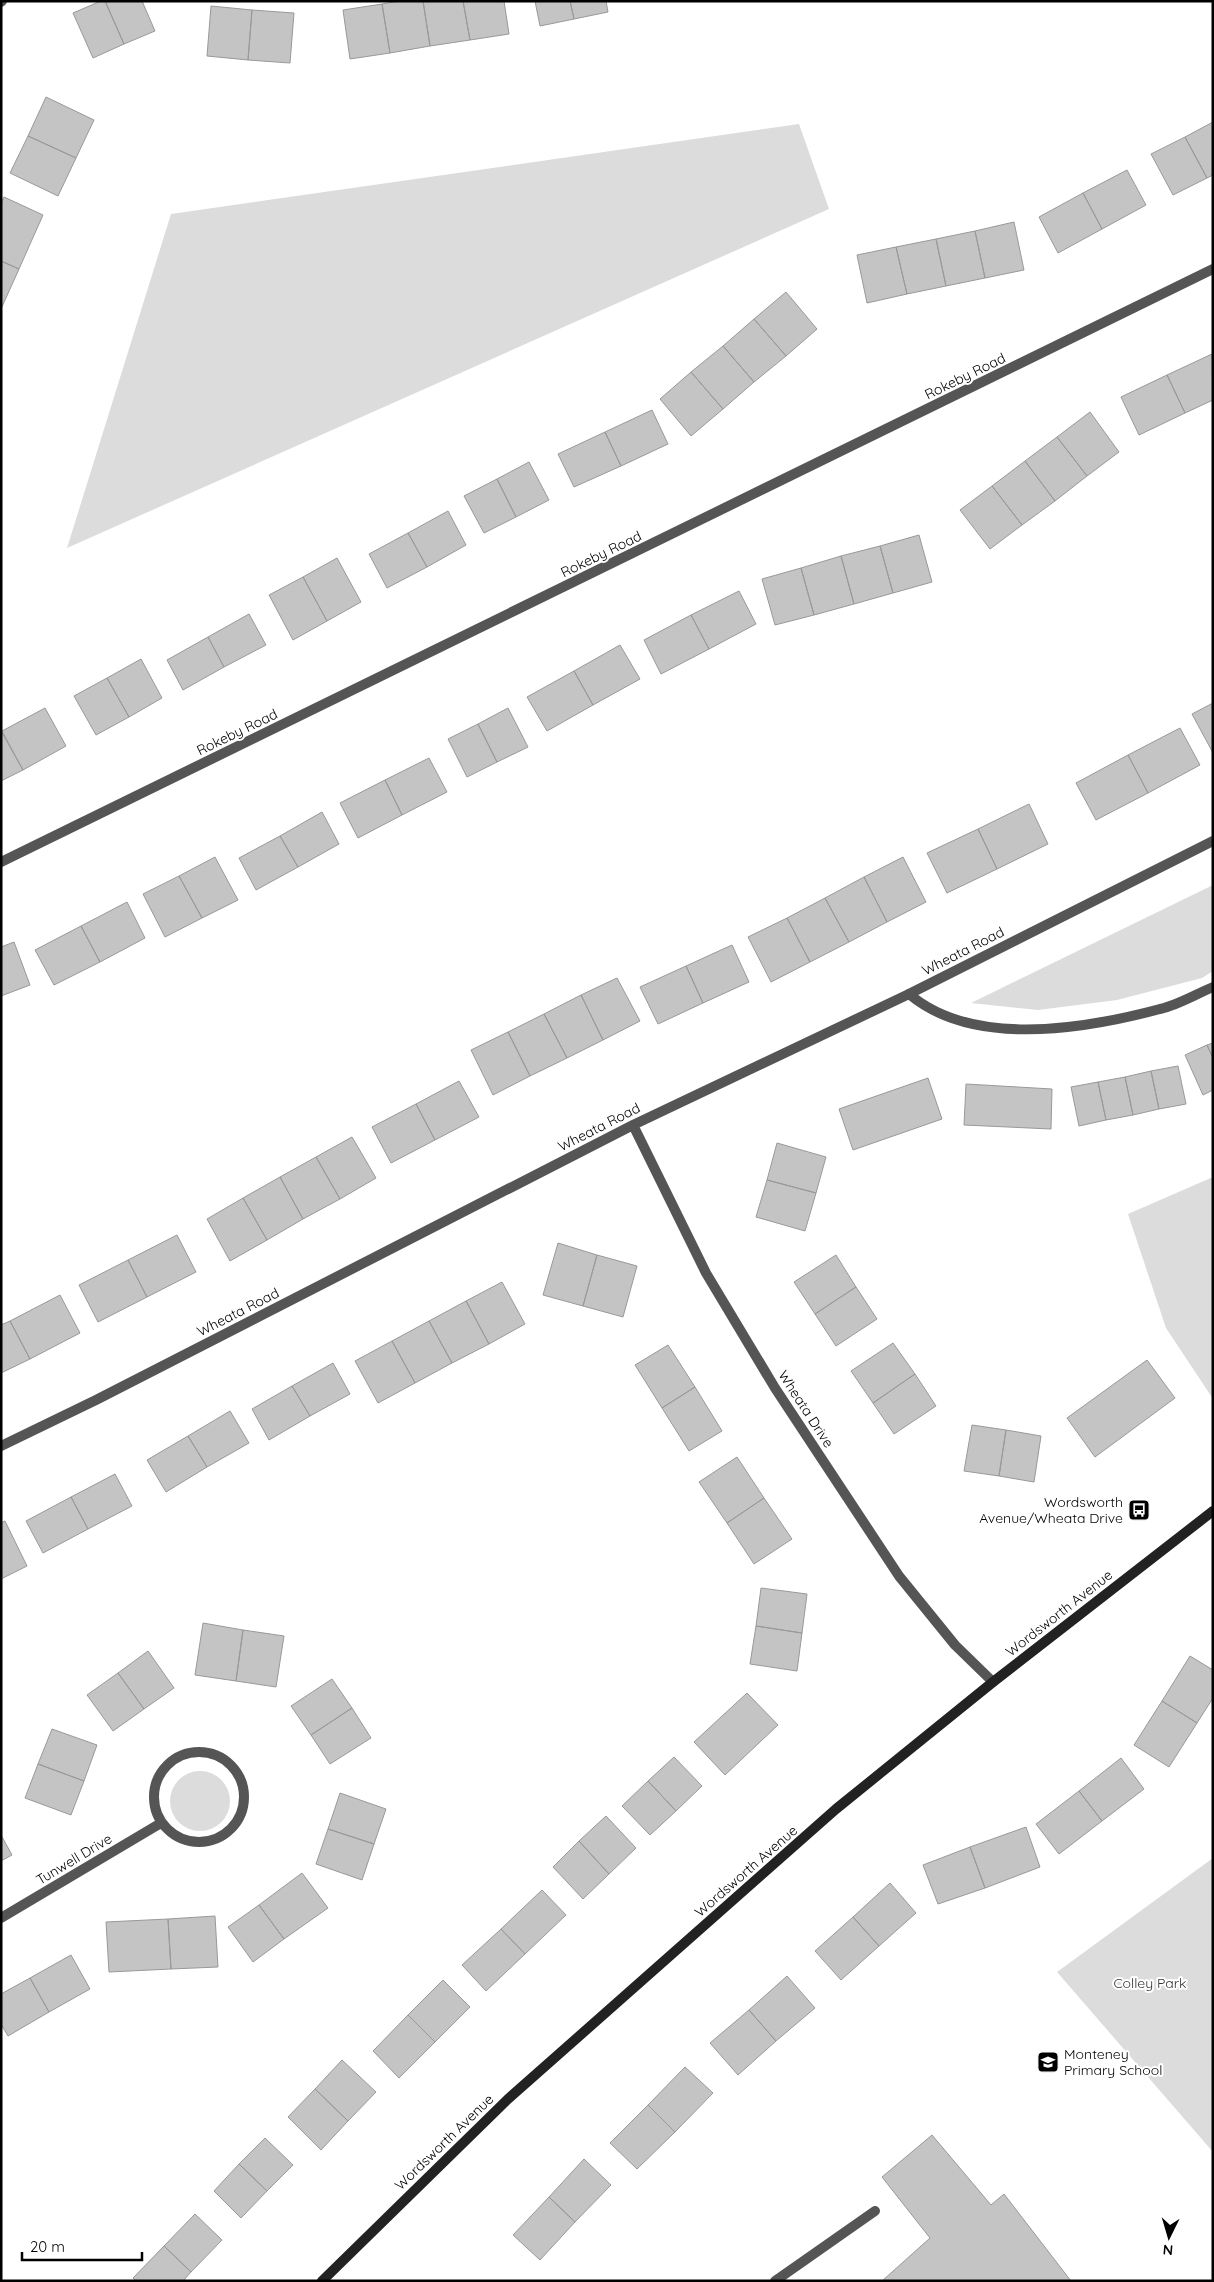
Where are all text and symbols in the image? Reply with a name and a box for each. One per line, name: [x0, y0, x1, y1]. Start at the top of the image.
street label: Rokeby Road: [922, 349, 1008, 403]
street label: Rokeby Road: [558, 527, 644, 581]
street label: Rokeby Road: [194, 705, 280, 759]
street label: Wheata Road: [919, 923, 1007, 979]
street label: Wheata Road: [555, 1099, 643, 1155]
street label: Wheata Road: [194, 1284, 282, 1340]
street label: Wheata Drive: [774, 1367, 838, 1451]
place label: Wordsworth Avenue/Wheata Drive: [979, 1493, 1123, 1527]
bus stop icon: Wordsworth Avenue/Wheata Drive: [1127, 1498, 1151, 1522]
street label: Wordsworth Avenue: [1002, 1566, 1116, 1660]
street label: Wordsworth Avenue: [691, 1821, 801, 1921]
street label: Tunwell Drive: [33, 1829, 115, 1889]
park label: Colley Park: [1113, 1974, 1187, 1992]
place label: Monteney Primary School: [1064, 2045, 1162, 2079]
school or university icon: Monteney Primary School: [1036, 2050, 1060, 2074]
street label: Wordsworth Avenue: [391, 2090, 497, 2194]
north arrow: [1144, 2212, 1194, 2262]
scale bar: [22, 2230, 142, 2262]
text: 20 m: [30, 2237, 65, 2256]
text: N: [1162, 2241, 1174, 2259]

